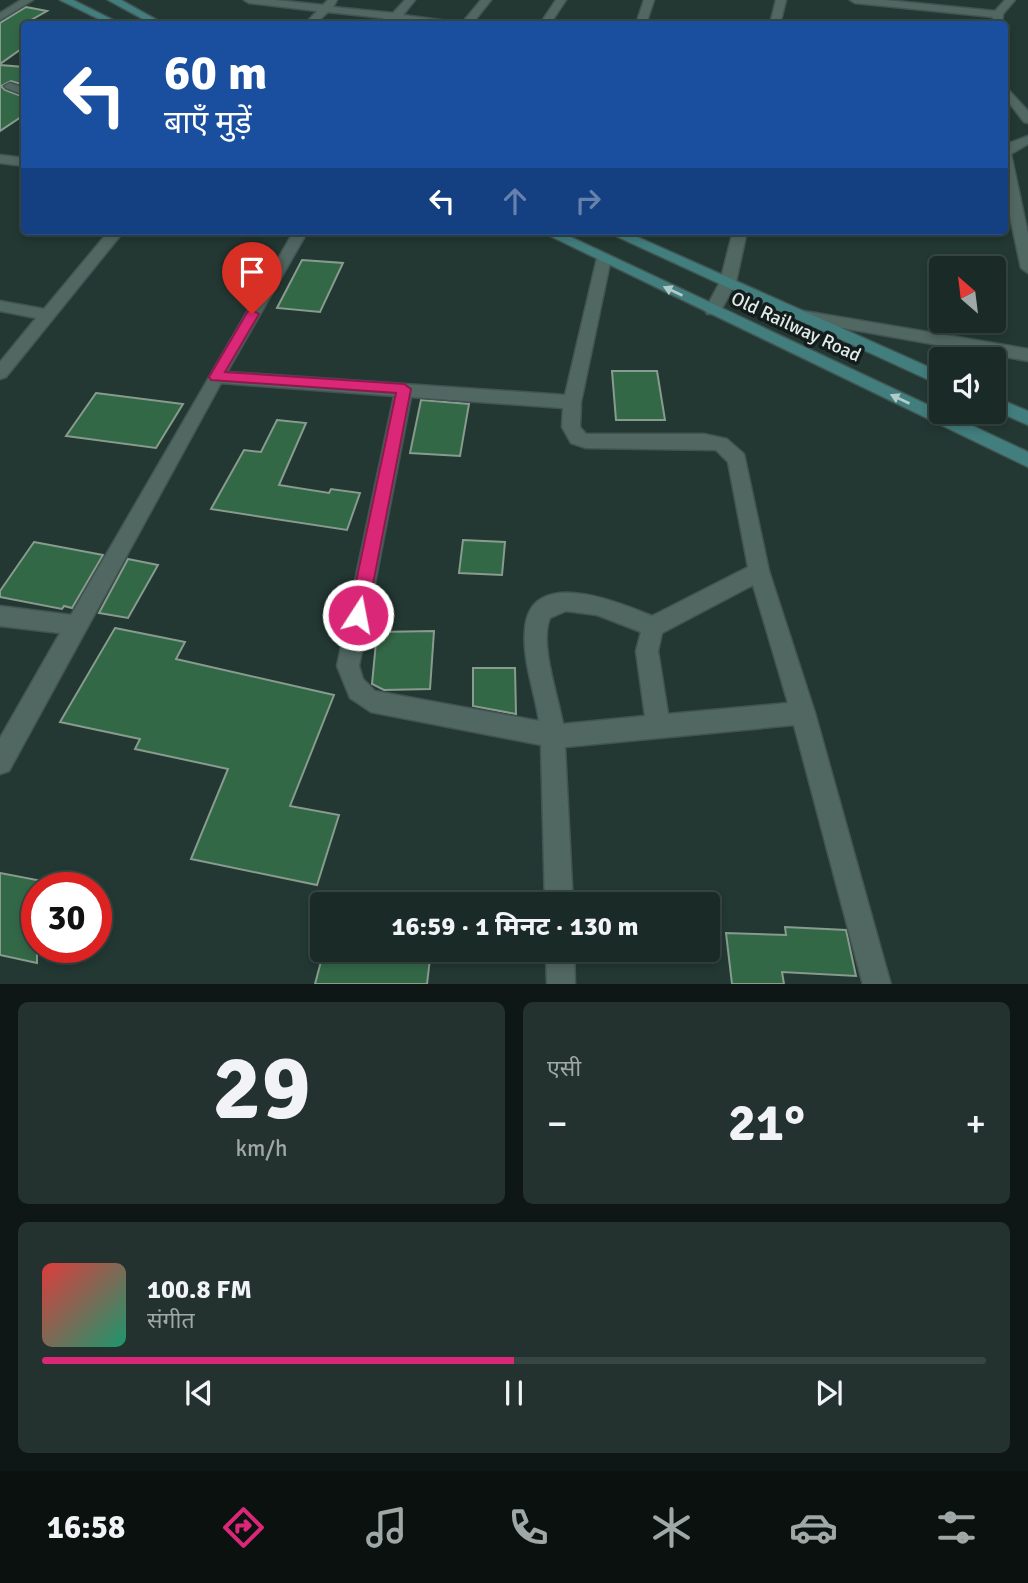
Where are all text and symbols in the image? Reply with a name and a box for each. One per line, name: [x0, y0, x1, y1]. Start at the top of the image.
text: 60 m: [164, 43, 267, 103]
icon: left: [49, 49, 140, 140]
text: बाएँ मुड़ें: [164, 103, 252, 142]
icon: left: [423, 182, 461, 220]
icon: ahead: [496, 182, 534, 220]
icon: right: [569, 182, 607, 220]
pin: [222, 242, 282, 314]
icon: arrive: [233, 253, 271, 291]
north arrow: [929, 256, 1006, 332]
map controls: [929, 256, 1006, 424]
one-way arrow: [662, 285, 683, 296]
street label: Old Railway Road: [727, 286, 865, 368]
button: sound: [929, 347, 1006, 424]
one-way arrow: [890, 393, 910, 405]
position arrow: [321, 578, 395, 652]
speed limit sign: 30: [21, 872, 112, 963]
text: 16:59 · 1 मिनट · 130 m: [391, 911, 639, 943]
text: 29: [212, 1032, 311, 1145]
text: एसी: [547, 1054, 581, 1083]
text: 21°: [728, 1091, 805, 1155]
text: −: [547, 1100, 568, 1147]
text: +: [965, 1100, 986, 1147]
text: km/h: [235, 1134, 288, 1163]
text: 100.8 FM: [147, 1274, 252, 1306]
text: संगीत: [147, 1306, 195, 1335]
icon: previous: [180, 1374, 218, 1412]
icon: pause: [495, 1374, 533, 1412]
icon: next: [810, 1374, 848, 1412]
icon: directions: [219, 1503, 268, 1552]
icon: music: [362, 1503, 411, 1552]
icon: phone: [504, 1503, 553, 1552]
icon: climate: [647, 1503, 696, 1552]
icon: car: [789, 1503, 838, 1552]
icon: filters: [932, 1503, 981, 1552]
text: 16:58: [47, 1508, 125, 1547]

